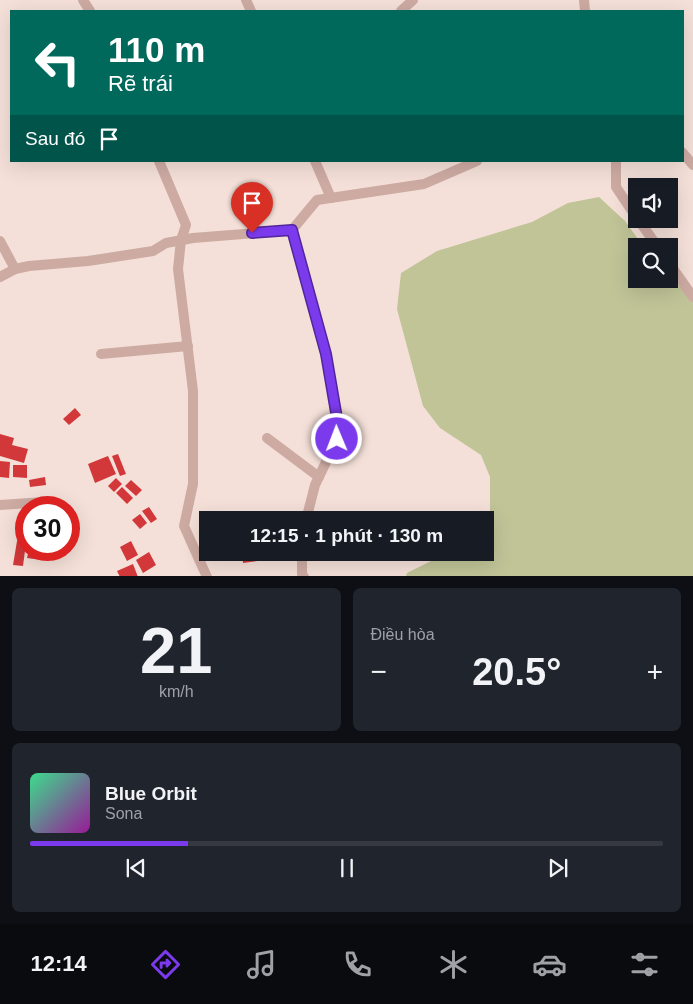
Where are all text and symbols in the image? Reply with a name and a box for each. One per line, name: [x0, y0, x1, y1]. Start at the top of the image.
icon: left: [25, 30, 90, 95]
text: 110 m: [108, 30, 205, 69]
text: Rẽ trái: [108, 71, 173, 96]
icon: arrive: [95, 125, 123, 153]
text: Sau đó: [25, 128, 85, 149]
map controls: [628, 178, 678, 288]
button: sound: [628, 178, 678, 228]
pin: [231, 182, 273, 233]
icon: arrive: [238, 189, 266, 217]
button: search: [628, 238, 678, 288]
position arrow: [310, 412, 362, 464]
speed limit sign: 30: [15, 496, 80, 561]
text: 12:15 · 1 phút · 130 m: [250, 525, 443, 546]
text: 21: [140, 614, 212, 687]
text: Điều hòa: [371, 626, 435, 643]
text: 20.5°: [472, 651, 561, 693]
text: −: [371, 656, 387, 687]
text: +: [647, 656, 663, 687]
text: km/h: [159, 683, 194, 700]
text: Blue Orbit: [105, 783, 197, 804]
text: Sona: [105, 805, 142, 822]
icon: previous: [122, 854, 150, 882]
icon: pause: [333, 854, 361, 882]
icon: next: [544, 854, 572, 882]
icon: directions: [148, 947, 183, 982]
icon: music: [244, 947, 279, 982]
icon: phone: [340, 947, 375, 982]
icon: climate: [436, 947, 471, 982]
icon: car: [532, 947, 567, 982]
icon: filters: [627, 947, 662, 982]
text: 12:14: [30, 951, 87, 976]

